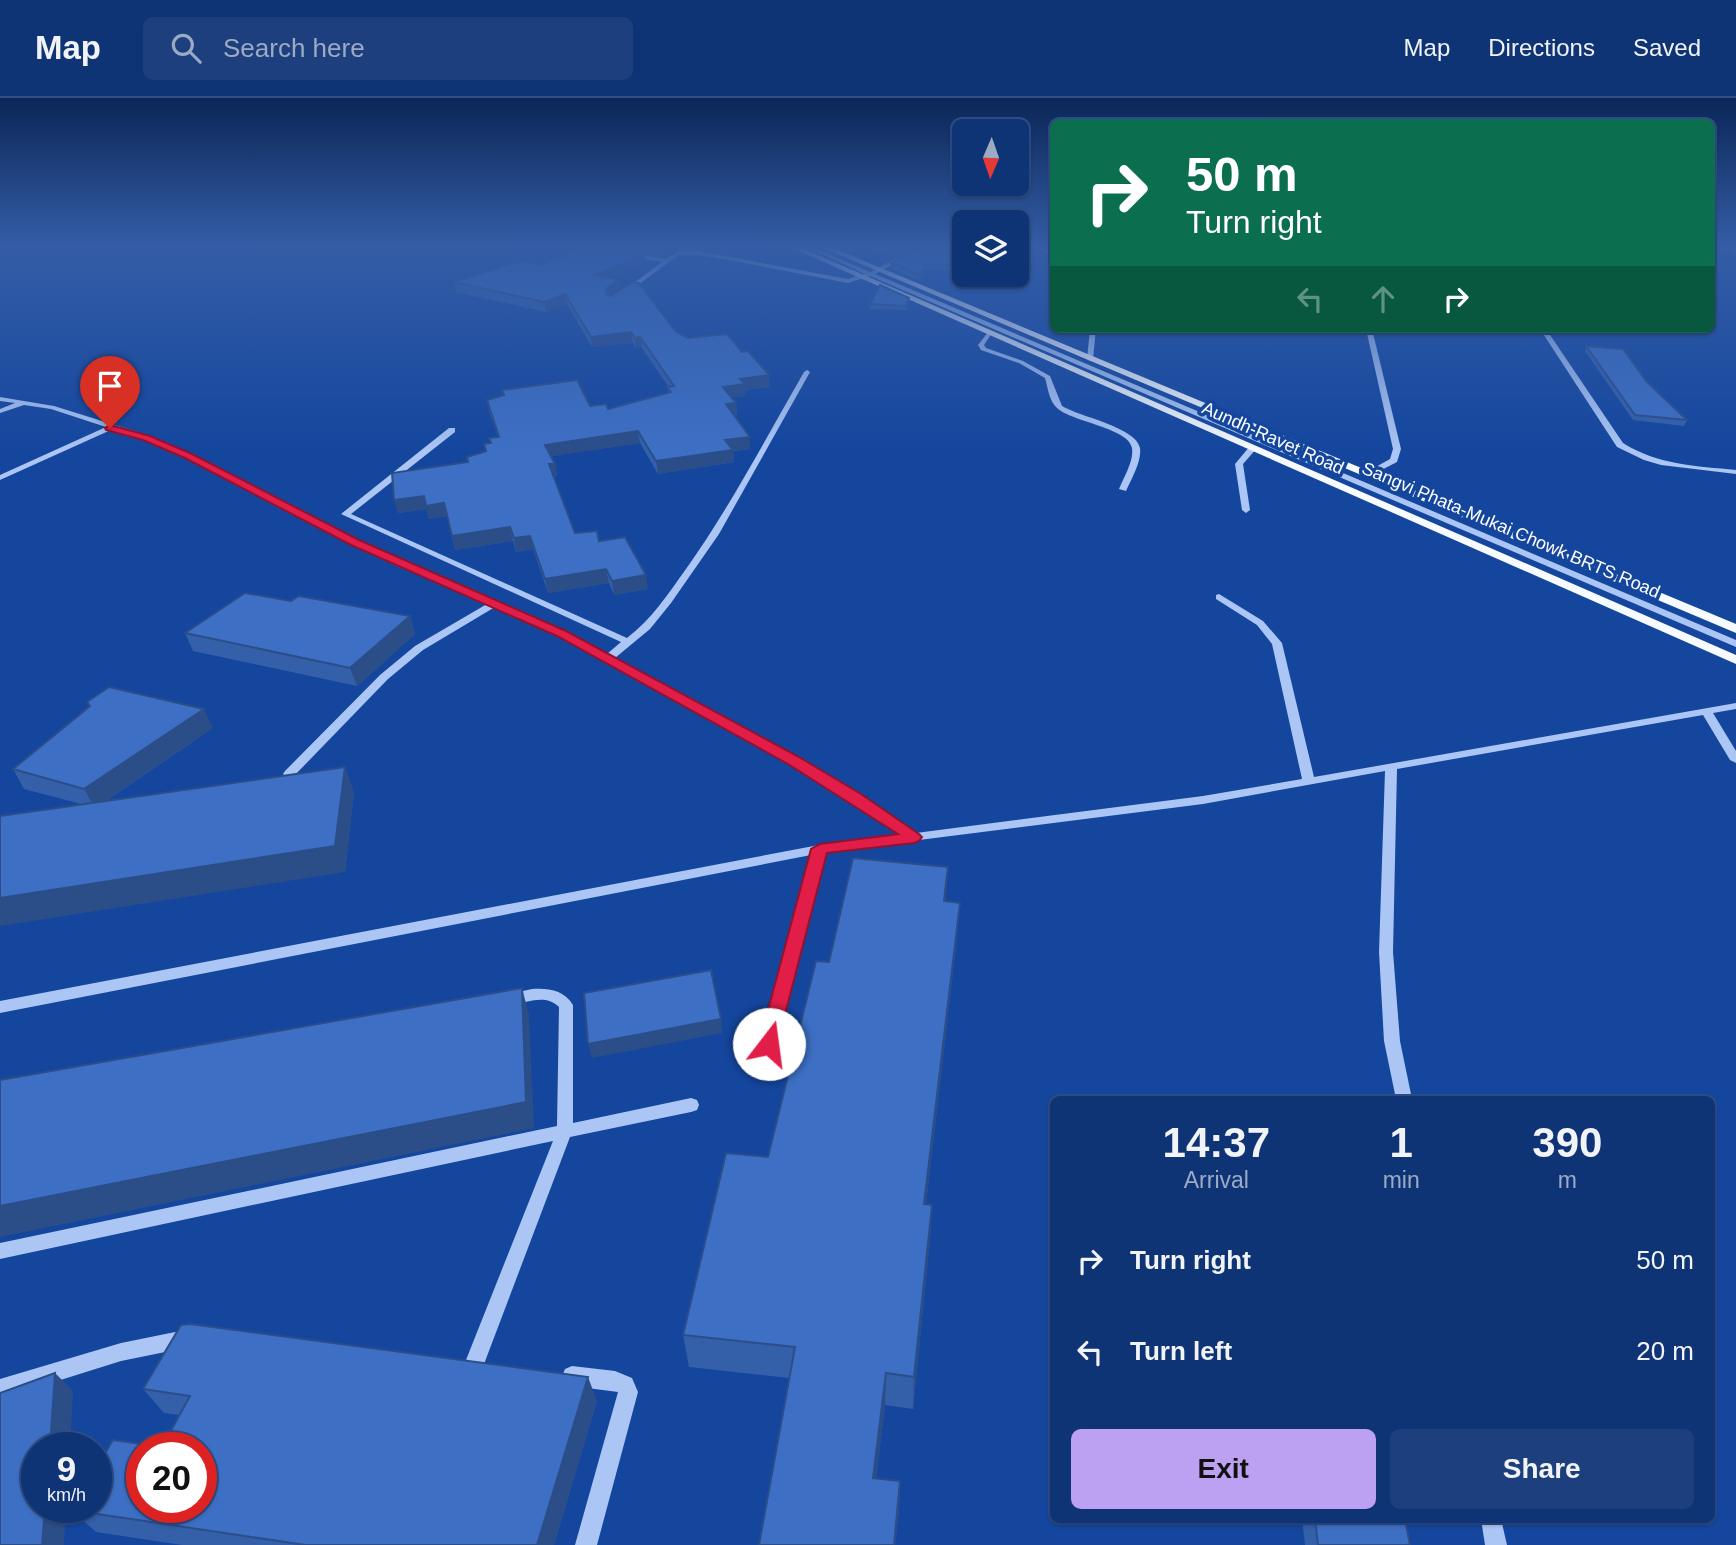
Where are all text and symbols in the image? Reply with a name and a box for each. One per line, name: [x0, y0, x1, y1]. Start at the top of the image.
search box: [143, 17, 633, 80]
text: Map: [35, 29, 101, 66]
icon: search: [167, 29, 205, 67]
text: Search here: [223, 33, 365, 63]
text: Map: [1404, 34, 1450, 61]
text: Directions: [1488, 34, 1595, 61]
text: Saved: [1633, 34, 1701, 61]
north arrow: [952, 119, 1029, 196]
map controls: [952, 119, 1029, 287]
icon: right: [1071, 147, 1162, 238]
text: 50 m: [1186, 147, 1298, 201]
text: Turn right: [1186, 204, 1322, 240]
button: layers: [952, 210, 1029, 287]
icon: left: [1291, 280, 1329, 318]
icon: ahead: [1364, 280, 1402, 318]
icon: right: [1437, 280, 1475, 318]
pin: [80, 356, 140, 428]
icon: arrive: [91, 367, 129, 405]
street label: Aundh-Ravet Road: [1199, 398, 1347, 478]
street label: Sangvi Phata-Mukai Chowk BRTS Road: [1359, 458, 1663, 602]
position arrow: [732, 1007, 806, 1081]
text: 14:37: [1163, 1119, 1270, 1166]
text: 1: [1389, 1119, 1413, 1166]
text: 390: [1532, 1119, 1602, 1166]
text: Arrival: [1184, 1167, 1249, 1193]
text: min: [1383, 1167, 1420, 1193]
text: m: [1558, 1167, 1577, 1193]
icon: right: [1071, 1242, 1109, 1280]
text: Turn right: [1130, 1245, 1251, 1275]
text: 50 m: [1636, 1245, 1694, 1275]
icon: left: [1071, 1333, 1109, 1371]
text: Turn left: [1130, 1336, 1232, 1366]
text: 20 m: [1636, 1336, 1694, 1366]
button: Exit: [1071, 1429, 1376, 1509]
button: Share: [1390, 1429, 1694, 1509]
speed limit sign: 20: [126, 1432, 217, 1523]
text: 9: [57, 1449, 76, 1488]
text: km/h: [47, 1485, 86, 1505]

